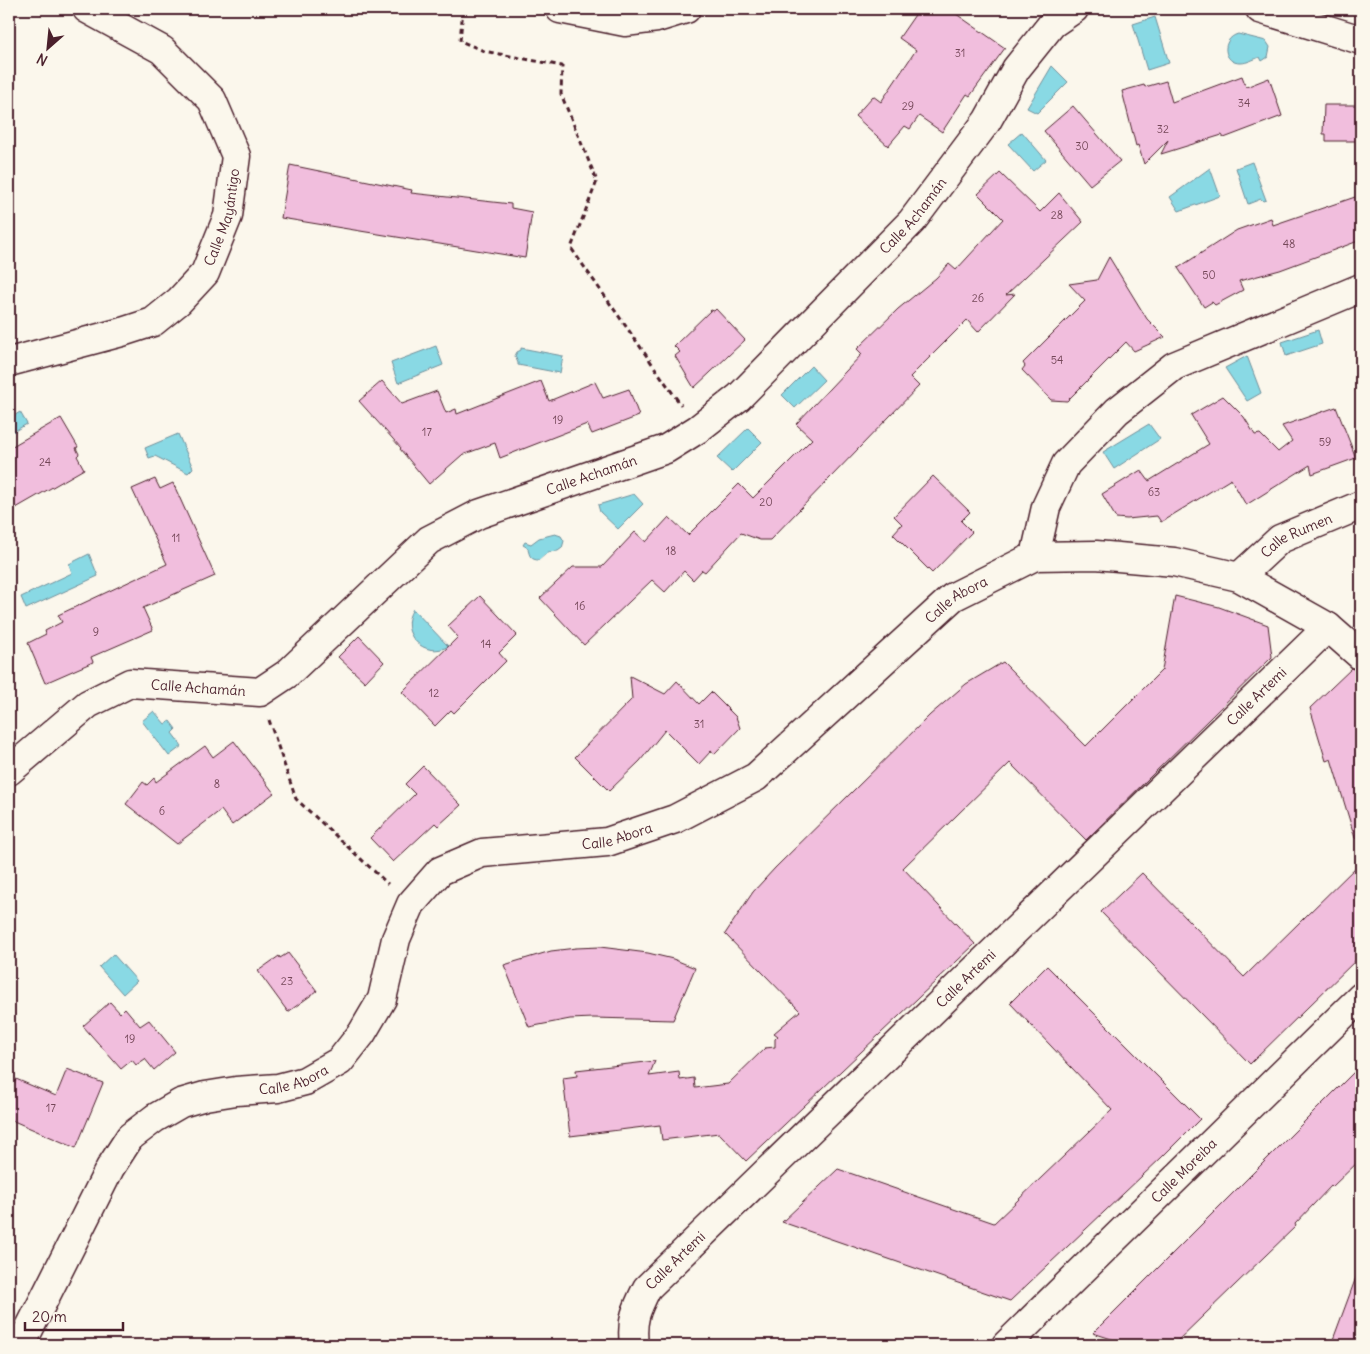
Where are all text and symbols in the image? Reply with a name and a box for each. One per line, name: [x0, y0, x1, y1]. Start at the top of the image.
north arrow: [22, 22, 72, 72]
house number: 31: [955, 46, 965, 60]
text: N: [34, 49, 50, 70]
house number: 34: [1238, 96, 1250, 110]
house number: 29: [902, 99, 914, 113]
house number: 32: [1157, 122, 1169, 136]
house number: 30: [1075, 139, 1089, 153]
street label: Calle Mayántigo: [200, 167, 243, 269]
street label: Calle Achamán: [876, 174, 950, 258]
house number: 28: [1051, 208, 1063, 222]
house number: 48: [1283, 237, 1295, 251]
house number: 50: [1202, 268, 1216, 282]
house number: 26: [972, 291, 984, 305]
house number: 54: [1051, 353, 1063, 367]
house number: 19: [553, 413, 563, 427]
house number: 17: [422, 425, 432, 439]
house number: 59: [1319, 435, 1331, 449]
street label: Calle Achamán: [544, 451, 639, 499]
house number: 24: [39, 455, 51, 469]
house number: 63: [1148, 485, 1160, 499]
house number: 20: [759, 495, 773, 509]
street label: Calle Rumen: [1257, 509, 1335, 562]
house number: 11: [172, 531, 180, 545]
house number: 18: [666, 544, 676, 558]
street label: Calle Abora: [921, 572, 990, 627]
house number: 16: [575, 599, 585, 613]
house number: 9: [93, 625, 99, 639]
house number: 14: [481, 637, 491, 651]
street label: Calle Artemi: [1223, 663, 1290, 730]
street label: Calle Achamán: [150, 675, 246, 700]
house number: 12: [429, 686, 439, 700]
house number: 31: [694, 717, 704, 731]
house number: 8: [214, 777, 220, 791]
house number: 6: [159, 804, 165, 818]
street label: Calle Abora: [581, 818, 655, 853]
street label: Calle Artemi: [932, 945, 1000, 1012]
house number: 23: [281, 974, 293, 988]
house number: 19: [125, 1032, 135, 1046]
street label: Calle Abora: [258, 1061, 332, 1098]
house number: 17: [46, 1101, 56, 1115]
street label: Calle Moreiba: [1147, 1134, 1221, 1207]
street label: Calle Artemi: [642, 1227, 709, 1294]
scale bar: [25, 1299, 122, 1331]
text: 20 m: [32, 1307, 67, 1326]

